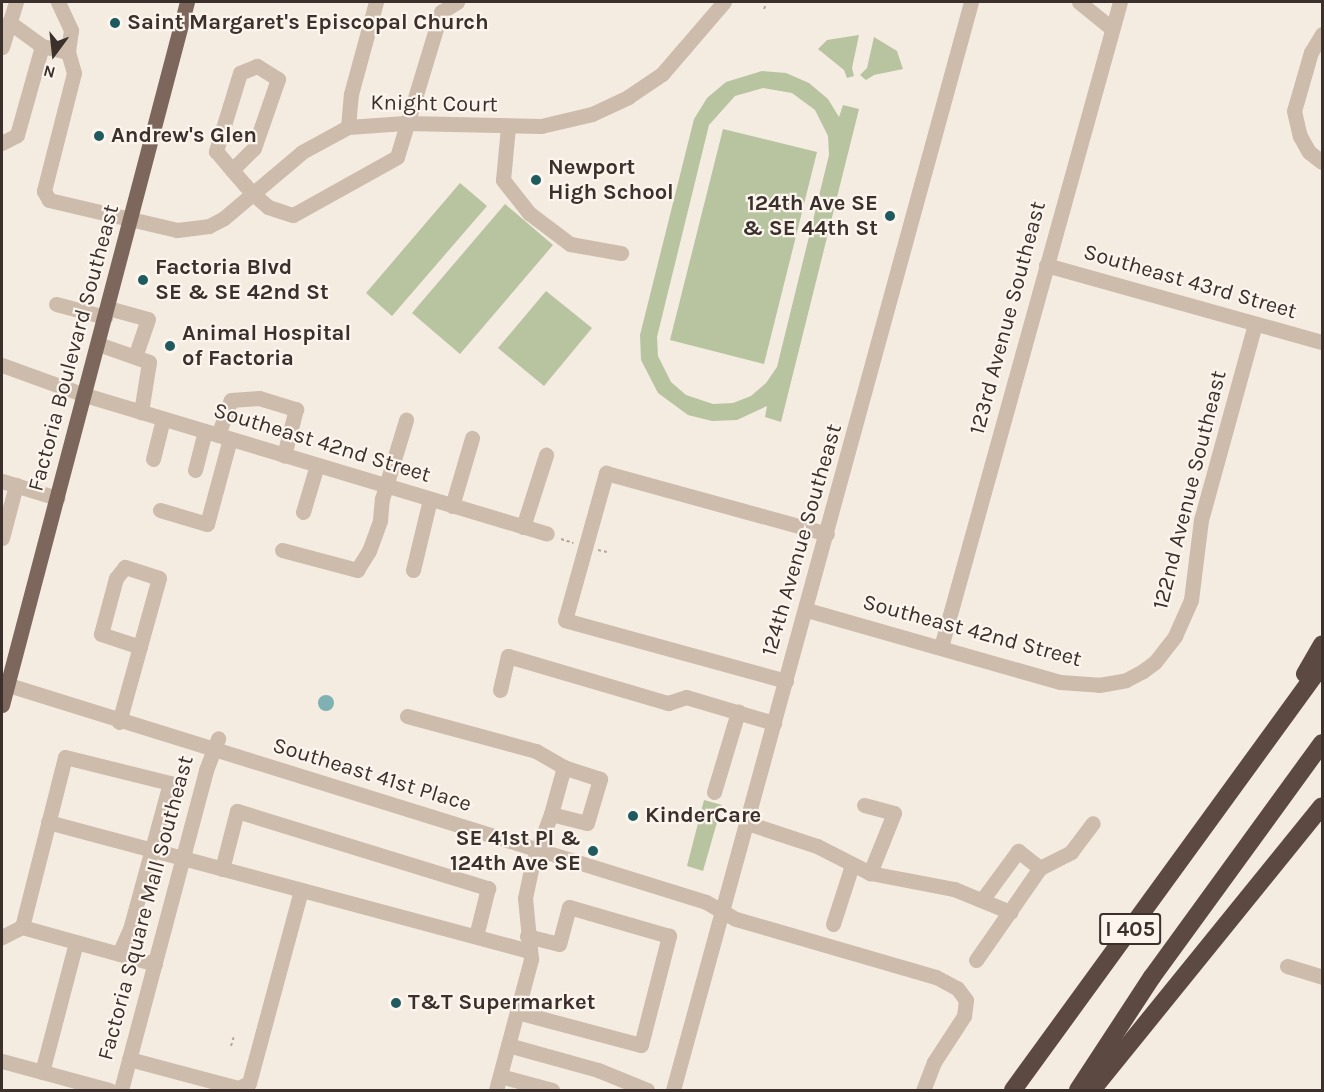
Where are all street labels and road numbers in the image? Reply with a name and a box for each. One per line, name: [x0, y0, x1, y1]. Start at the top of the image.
street label: Knight Court: [370, 90, 498, 118]
street label: 123rd Avenue Southeast: [964, 199, 1052, 437]
street label: Factoria Boulevard Southeast: [23, 202, 125, 494]
street label: Southeast 43rd Street: [1080, 239, 1300, 325]
street label: 122nd Avenue Southeast: [1148, 368, 1232, 612]
street label: Southeast 42nd Street: [210, 397, 434, 489]
street label: 124th Avenue Southeast: [756, 421, 848, 659]
street label: Southeast 42nd Street: [860, 589, 1084, 673]
street label: Southeast 41st Place: [269, 732, 475, 818]
street label: Factoria Square Mall Southeast: [93, 753, 199, 1063]
road number: I 405: [1098, 911, 1162, 947]

